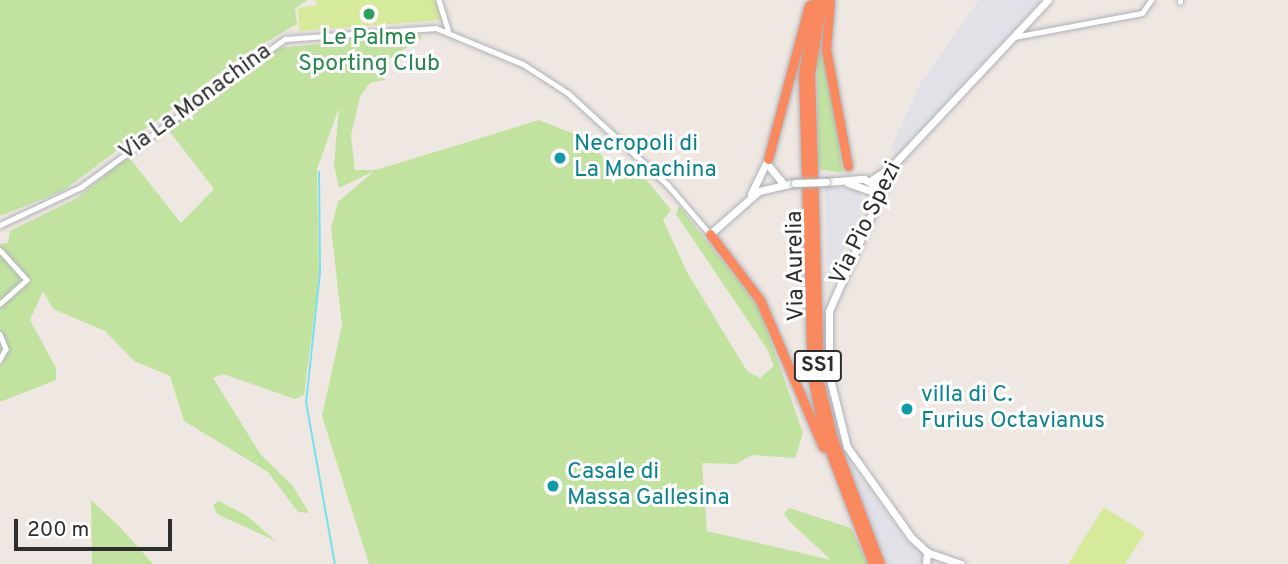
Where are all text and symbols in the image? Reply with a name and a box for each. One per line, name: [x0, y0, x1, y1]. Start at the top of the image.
marker: Le Palme Sporting Club: [361, 6, 377, 22]
place label: Le Palme Sporting Club: [298, 25, 440, 79]
street label: Via La Monachina: [115, 39, 277, 167]
place label: Necropoli di La Monachina: [574, 131, 717, 185]
marker: Necropoli di La Monachina: [552, 150, 568, 166]
street label: Via Pio Spezi: [825, 158, 909, 290]
street label: Via Aurelia: [782, 210, 812, 322]
road number: SS1: [794, 348, 842, 384]
place label: villa di C. Furius Octavianus: [921, 382, 1105, 436]
marker: villa di C. Furius Octavianus: [899, 401, 915, 417]
place label: Casale di Massa Gallesina: [567, 459, 730, 513]
marker: Casale di Massa Gallesina: [545, 478, 561, 494]
scale bar: [18, 504, 175, 548]
text: 200 m: [27, 517, 89, 544]

